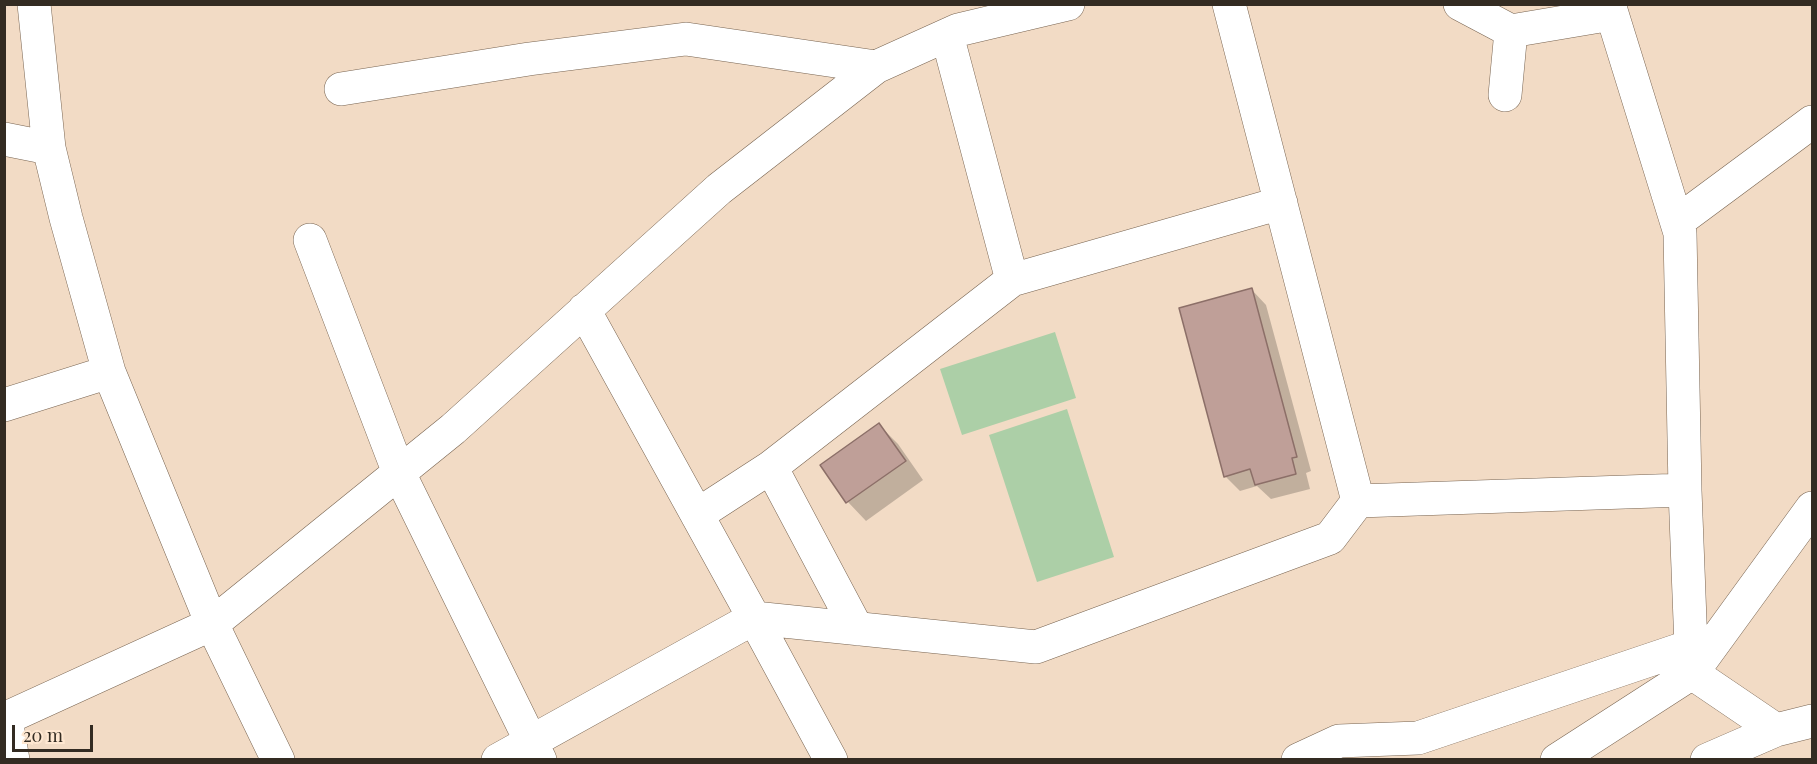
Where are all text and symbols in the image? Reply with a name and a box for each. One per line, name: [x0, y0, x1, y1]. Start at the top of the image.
scale bar: [15, 713, 96, 751]
text: 20 m: [23, 723, 63, 747]

